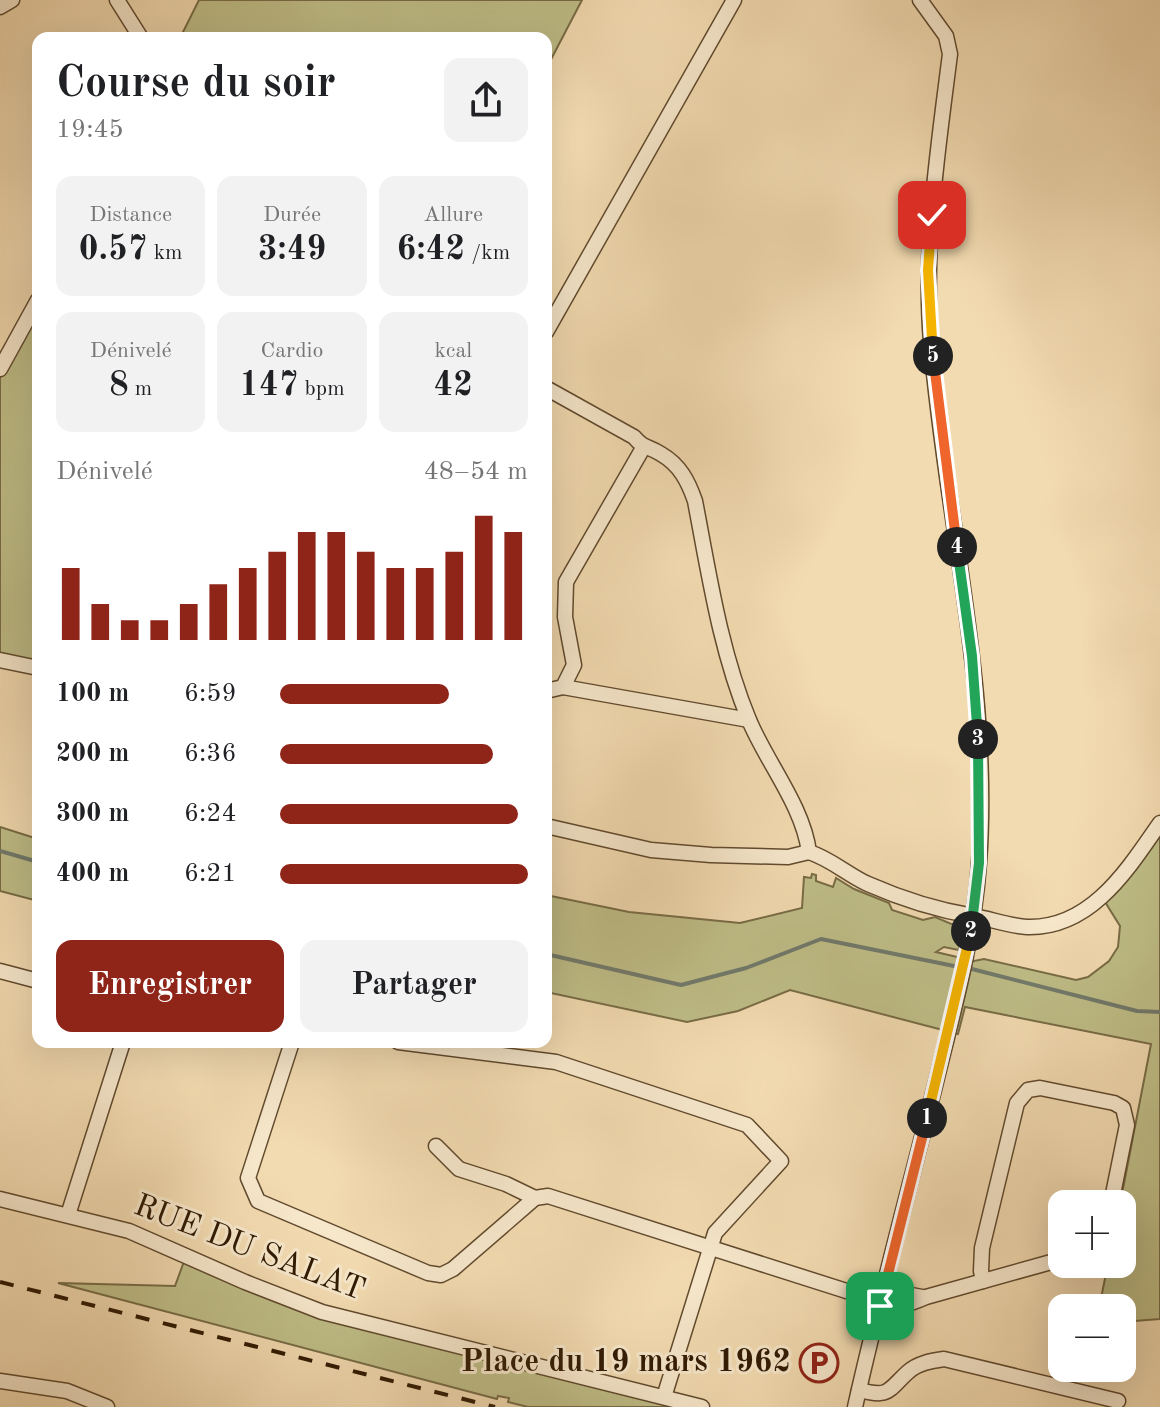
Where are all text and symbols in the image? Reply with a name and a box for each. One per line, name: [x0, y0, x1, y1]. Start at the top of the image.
button: share: [444, 58, 528, 142]
text: Course du soir: [56, 62, 336, 106]
text: 19:45: [56, 117, 124, 143]
pin: [898, 181, 966, 249]
icon: check: [910, 193, 954, 237]
text: Distance: [89, 204, 172, 226]
text: Durée: [263, 204, 321, 226]
text: Allure: [424, 204, 483, 226]
text: 0.57: [79, 233, 147, 267]
text: 3:49: [258, 233, 326, 267]
text: 6:42: [396, 233, 465, 267]
text: km: [147, 242, 183, 264]
text: /km: [465, 242, 510, 264]
pin: 5: [913, 336, 953, 376]
text: Dénivelé: [90, 340, 172, 362]
text: Cardio: [261, 340, 323, 362]
text: kcal: [434, 340, 472, 362]
text: 5: [927, 345, 939, 367]
text: 8: [109, 369, 129, 403]
text: 147: [239, 369, 298, 403]
text: 42: [434, 369, 473, 403]
text: m: [129, 378, 152, 400]
text: bpm: [298, 378, 345, 400]
text: Dénivelé: [56, 459, 153, 485]
text: 48–54 m: [424, 459, 528, 485]
pin: 4: [937, 527, 977, 567]
text: 4: [951, 536, 963, 558]
text: 100 m: [56, 681, 129, 707]
text: 6:59: [184, 681, 237, 707]
pin: 3: [958, 719, 998, 759]
text: 3: [972, 728, 984, 750]
text: 200 m: [56, 741, 129, 767]
text: 6:36: [184, 741, 237, 767]
text: 300 m: [56, 801, 129, 827]
text: 6:24: [184, 801, 237, 827]
text: 400 m: [56, 861, 129, 887]
text: 6:21: [184, 861, 237, 887]
pin: 2: [951, 911, 991, 951]
text: 2: [965, 920, 977, 942]
button: Enregistrer: [56, 940, 284, 1032]
button: Partager: [300, 940, 528, 1032]
pin: 1: [907, 1098, 947, 1138]
text: 1: [921, 1107, 933, 1129]
street label: RUE DU SALAT: [129, 1190, 369, 1308]
map controls: [1048, 1190, 1136, 1382]
button: +: [1048, 1190, 1136, 1278]
pin: [846, 1272, 914, 1340]
icon: arrive: [858, 1284, 902, 1328]
button: −: [1048, 1294, 1136, 1382]
parking icon: Place du 19 mars 1962: [798, 1342, 840, 1384]
place label: Place du 19 mars 1962: [461, 1347, 791, 1379]

